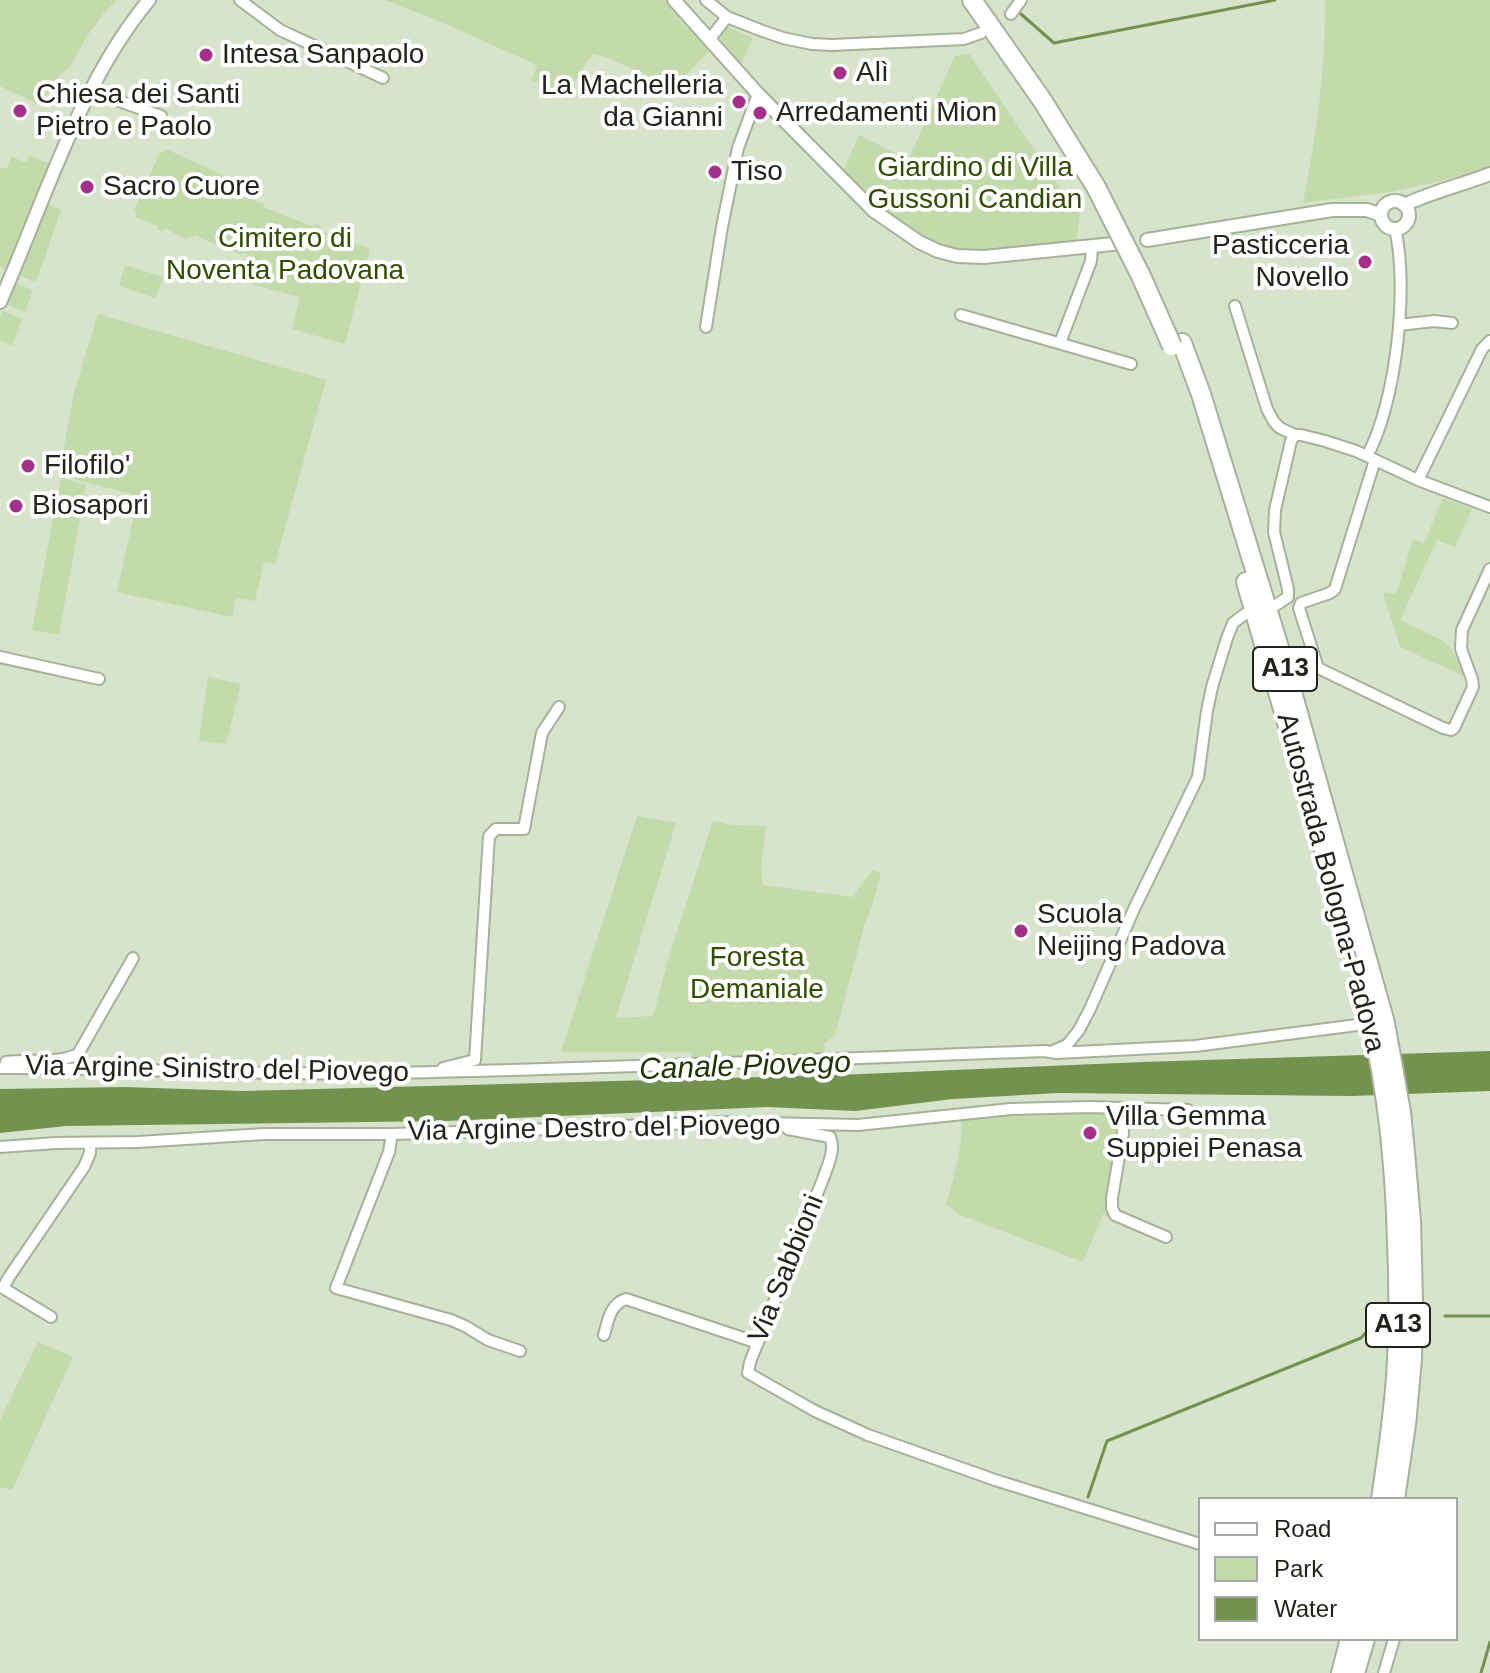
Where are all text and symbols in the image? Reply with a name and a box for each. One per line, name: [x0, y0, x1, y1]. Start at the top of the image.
place label: Intesa Sanpaolo: [222, 38, 424, 72]
marker: Intesa Sanpaolo: [197, 46, 215, 64]
place label: Alì: [856, 56, 889, 90]
marker: Alì: [831, 64, 849, 82]
place label: La Machelleria da Gianni: [541, 69, 723, 135]
place label: Chiesa dei Santi Pietro e Paolo: [36, 78, 240, 144]
marker: La Machelleria da Gianni: [730, 93, 748, 111]
place label: Arredamenti Mion: [776, 96, 997, 130]
marker: Chiesa dei Santi Pietro e Paolo: [11, 102, 29, 120]
marker: Arredamenti Mion: [751, 104, 769, 122]
park label: Giardino di Villa Gussoni Candian: [868, 151, 1082, 217]
place label: Tiso: [731, 155, 783, 189]
marker: Tiso: [706, 163, 724, 181]
place label: Sacro Cuore: [103, 170, 260, 204]
marker: Sacro Cuore: [78, 178, 96, 196]
park label: Cimitero di Noventa Padovana: [166, 222, 404, 288]
place label: Pasticceria Novello: [1212, 229, 1349, 295]
marker: Pasticceria Novello: [1356, 253, 1374, 271]
place label: Filofilo': [44, 449, 130, 483]
marker: Filofilo': [19, 457, 37, 475]
place label: Biosapori: [32, 489, 149, 523]
marker: Biosapori: [7, 497, 25, 515]
road number: A13: [1253, 647, 1317, 691]
street label: Autostrada Bologna-Padova: [1268, 709, 1392, 1057]
place label: Scuola Neijing Padova: [1037, 898, 1225, 964]
marker: Scuola Neijing Padova: [1012, 922, 1030, 940]
park label: Foresta Demaniale: [690, 941, 824, 1007]
water label: Canale Piovego: [639, 1045, 851, 1089]
street label: Via Argine Sinistro del Piovego: [25, 1050, 409, 1090]
place label: Villa Gemma Suppiei Penasa: [1106, 1100, 1302, 1166]
street label: Via Argine Destro del Piovego: [407, 1109, 781, 1149]
marker: Villa Gemma Suppiei Penasa: [1081, 1124, 1099, 1142]
street label: Via Sabbioni: [742, 1190, 832, 1348]
road number: A13: [1366, 1303, 1430, 1347]
legend: [1198, 1497, 1458, 1641]
text: Road: [1274, 1515, 1331, 1542]
text: Park: [1274, 1555, 1323, 1582]
text: Water: [1274, 1595, 1337, 1622]

